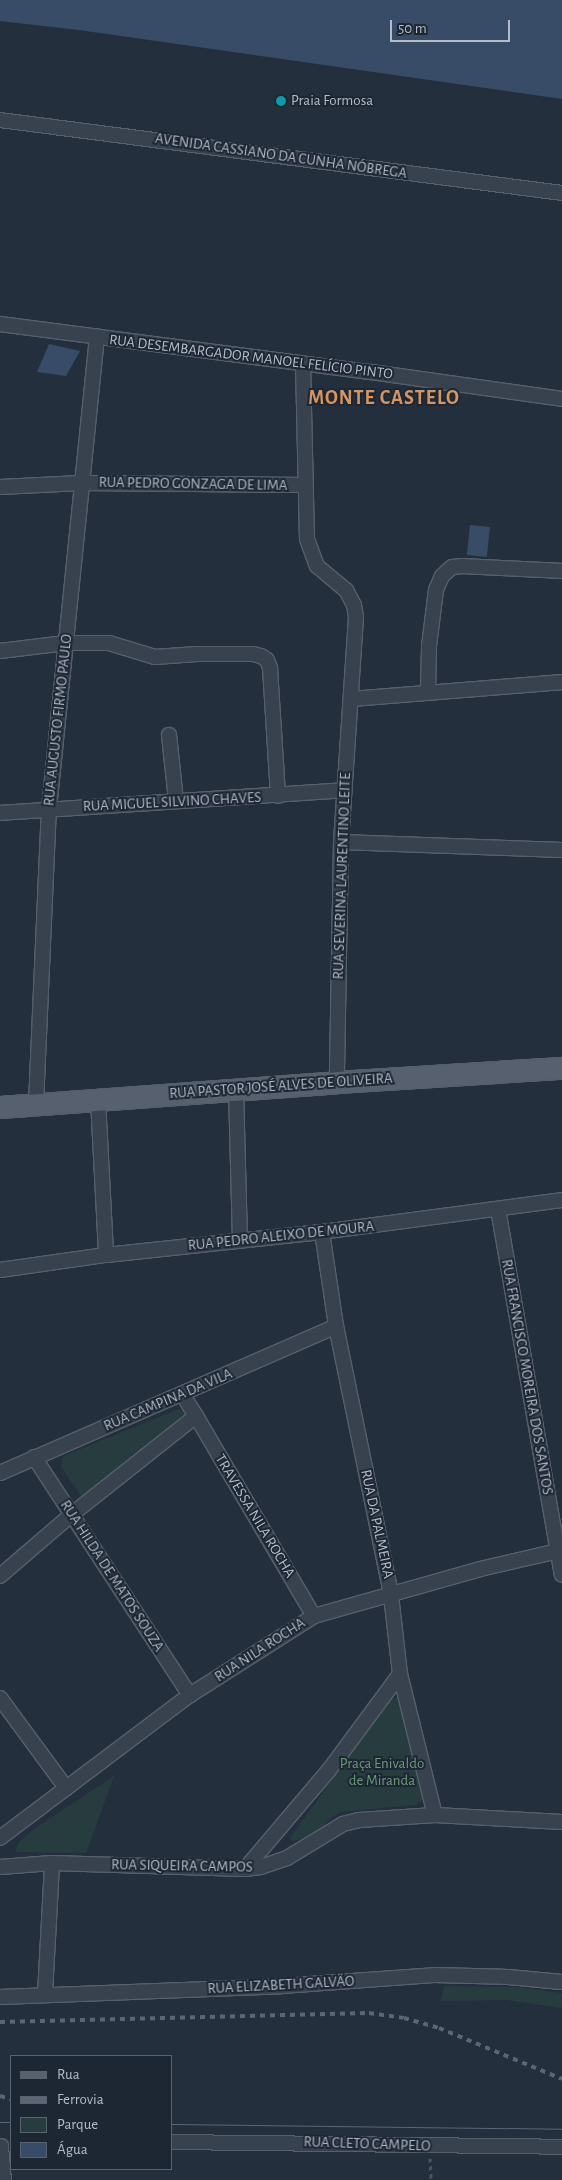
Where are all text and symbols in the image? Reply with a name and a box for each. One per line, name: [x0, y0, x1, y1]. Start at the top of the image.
scale bar: [392, 10, 512, 42]
text: 50 m: [398, 21, 427, 36]
place label: Praia Formosa: [291, 92, 373, 110]
marker: Praia Formosa: [275, 95, 287, 107]
street label: AVENIDA CASSIANO DA CUNHA NÓBREGA: [154, 129, 408, 183]
street label: RUA DESEMBARGADOR MANOEL FELÍCIO PINTO: [108, 331, 394, 383]
district label: MONTE CASTELO: [307, 386, 461, 410]
street label: RUA PEDRO GONZAGA DE LIMA: [99, 473, 287, 495]
street label: RUA AUGUSTO FIRMO PAULO: [40, 633, 76, 807]
street label: RUA SEVERINA LAURENTINO LEITE: [329, 772, 355, 980]
street label: RUA MIGUEL SILVINO CHAVES: [82, 788, 262, 816]
street label: RUA PASTOR JOSÉ ALVES DE OLIVEIRA: [169, 1069, 393, 1103]
street label: RUA PEDRO ALEIXO DE MOURA: [187, 1217, 375, 1255]
street label: RUA FRANCISCO MOREIRA DOS SANTOS: [497, 1258, 557, 1496]
street label: RUA CAMPINA DA VILA: [101, 1365, 235, 1435]
street label: TRAVESSA NILA ROCHA: [211, 1451, 299, 1581]
street label: RUA DA PALMEIRA: [357, 1468, 397, 1580]
street label: RUA HILDA DE MATOS SOUZA: [56, 1497, 168, 1655]
street label: RUA NILA ROCHA: [211, 1614, 309, 1686]
park label: Praça Enivaldo de Miranda: [340, 1754, 424, 1789]
street label: RUA SIQUEIRA CAMPOS: [111, 1856, 253, 1876]
street label: RUA ELIZABETH GALVÃO: [207, 1972, 355, 1998]
legend: [10, 2055, 172, 2170]
text: Rua: [57, 2067, 80, 2082]
text: Ferrovia: [57, 2092, 104, 2107]
text: Parque: [57, 2117, 98, 2132]
street label: RUA CLETO CAMPELO: [303, 2133, 431, 2155]
text: Água: [57, 2142, 88, 2157]

